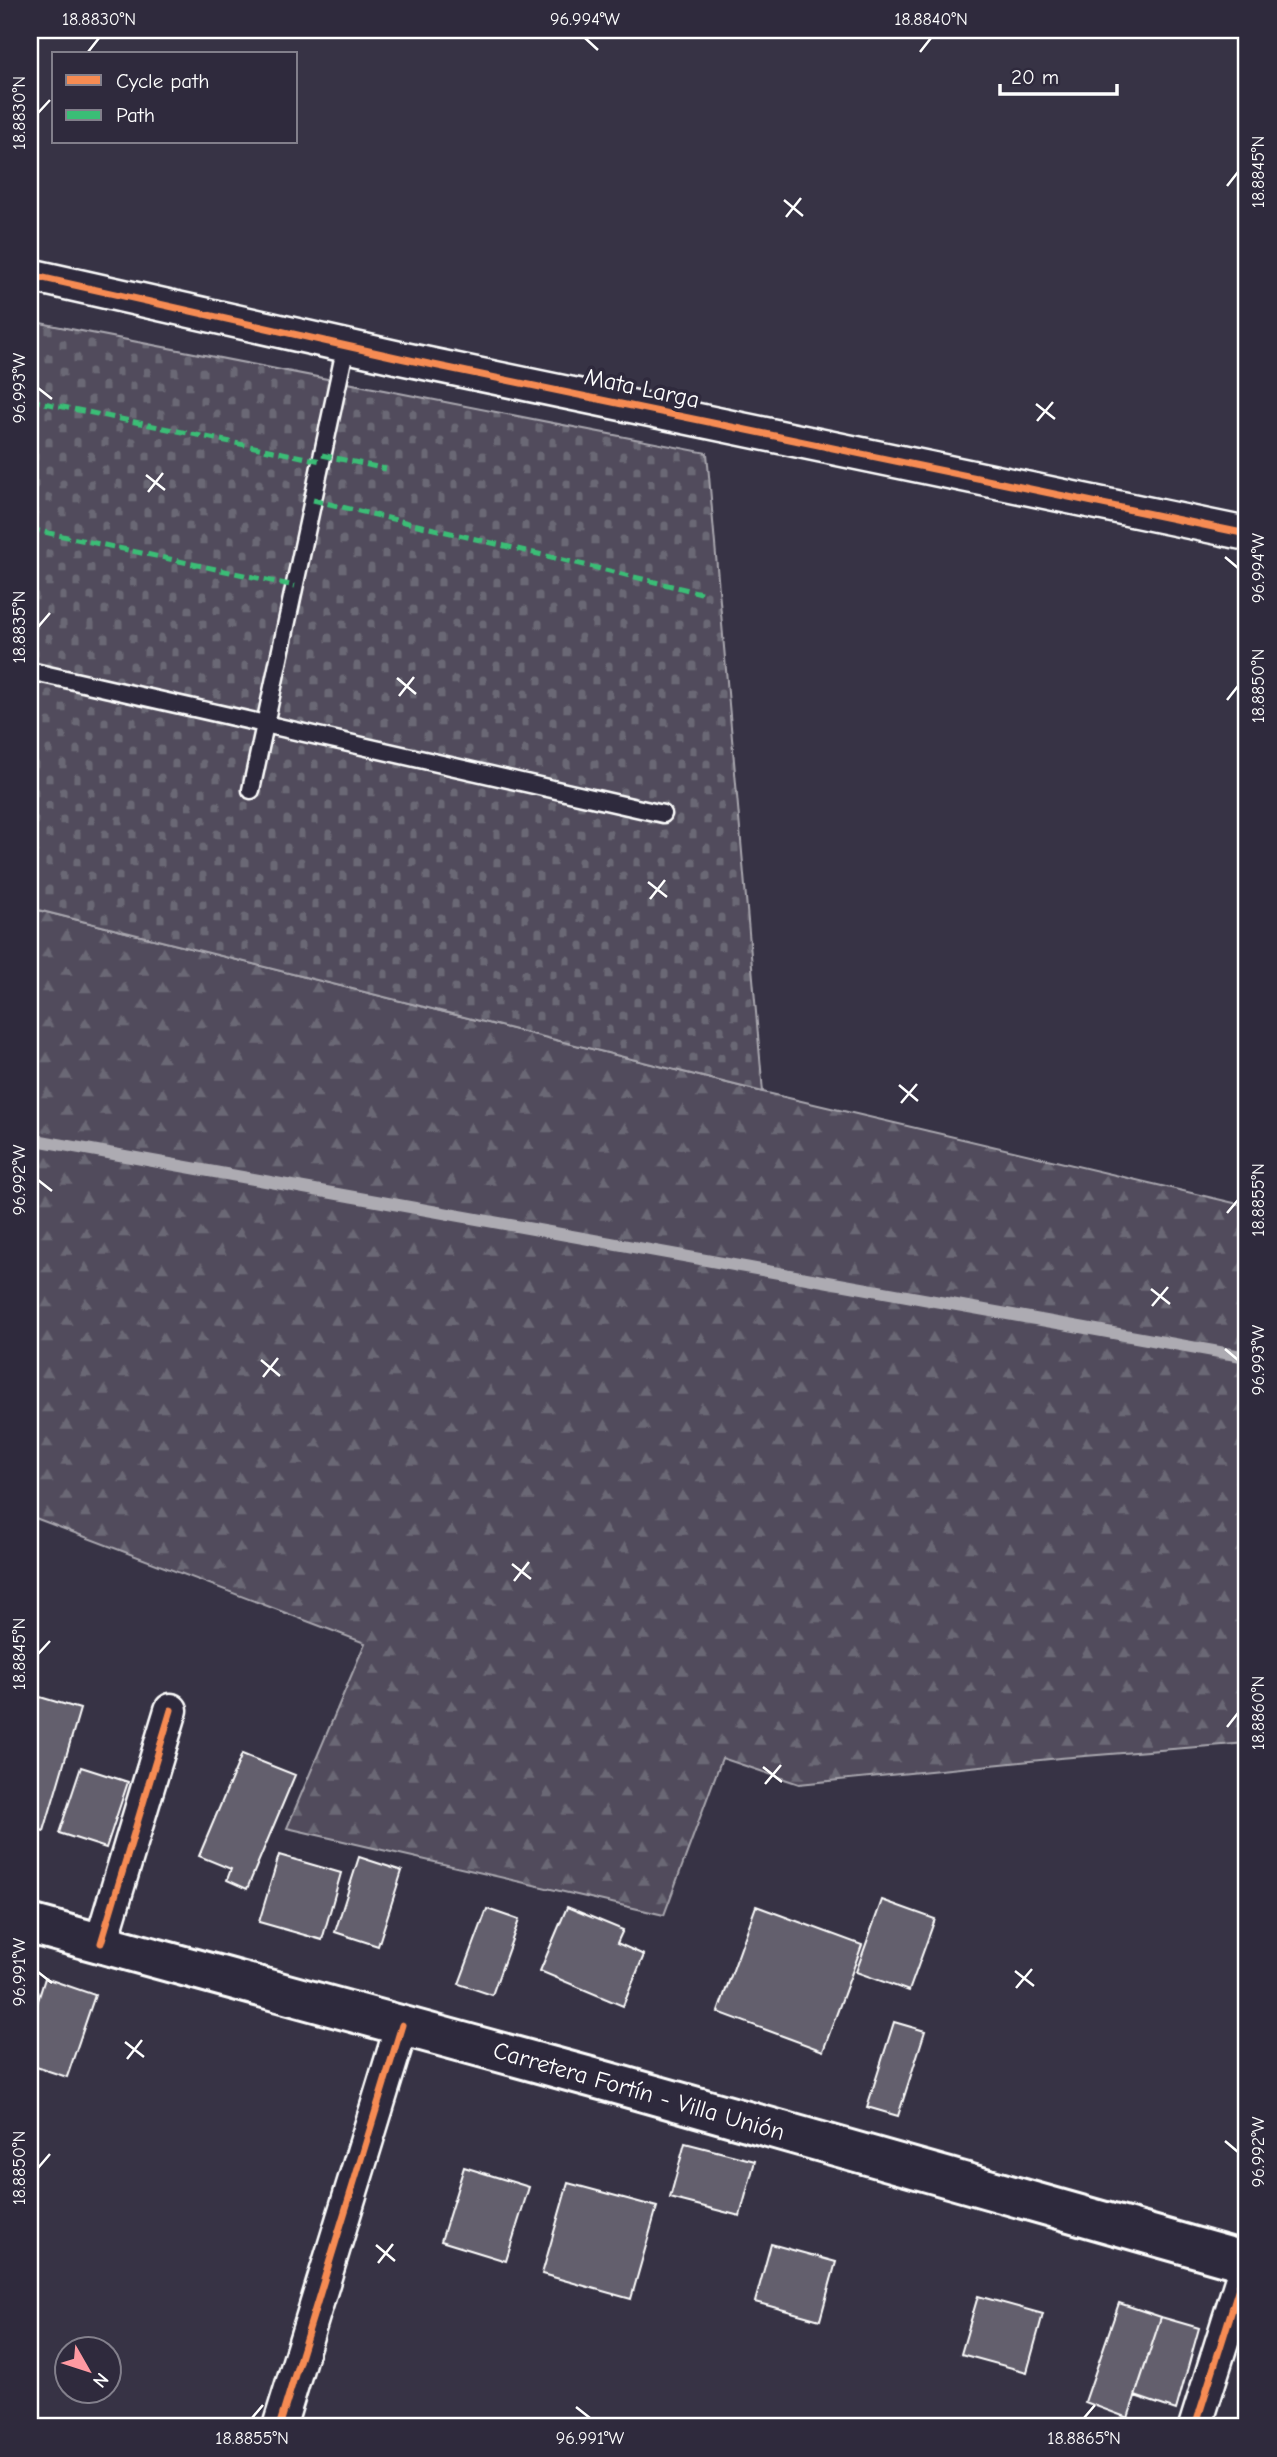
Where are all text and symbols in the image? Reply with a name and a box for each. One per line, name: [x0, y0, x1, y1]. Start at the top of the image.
text: 18.8830°N: [62, 9, 136, 30]
text: 96.994°W: [550, 9, 620, 30]
text: 18.8840°N: [894, 9, 968, 30]
legend: [52, 52, 298, 144]
scale bar: [1000, 52, 1118, 96]
text: 20 m: [1011, 65, 1059, 89]
text: Cycle path: [116, 69, 209, 93]
text: 18.8830°N: [9, 76, 30, 150]
text: Path: [116, 103, 155, 127]
text: 18.8845°N: [1248, 136, 1269, 208]
text: 96.993°W: [9, 352, 30, 423]
street label: Mata Larga: [582, 362, 702, 414]
text: 96.994°W: [1248, 533, 1269, 603]
text: 18.8835°N: [9, 591, 30, 663]
text: 18.8850°N: [1248, 649, 1269, 723]
text: 96.992°W: [9, 1144, 30, 1215]
text: 18.8855°N: [1248, 1163, 1269, 1237]
text: 96.993°W: [1248, 1324, 1269, 1395]
text: 18.8845°N: [9, 1618, 30, 1690]
text: 18.8860°N: [1248, 1676, 1269, 1750]
text: 96.991°W: [9, 1937, 30, 2006]
street label: Carretera Fortín - Villa Unión: [490, 2036, 788, 2146]
text: 96.992°W: [1248, 2116, 1269, 2187]
text: 18.8850°N: [9, 2131, 30, 2205]
north arrow: [52, 2334, 122, 2404]
text: N: [88, 2368, 113, 2392]
text: 18.8855°N: [215, 2428, 289, 2449]
text: 96.991°W: [556, 2428, 625, 2449]
text: 18.8865°N: [1047, 2428, 1121, 2449]

